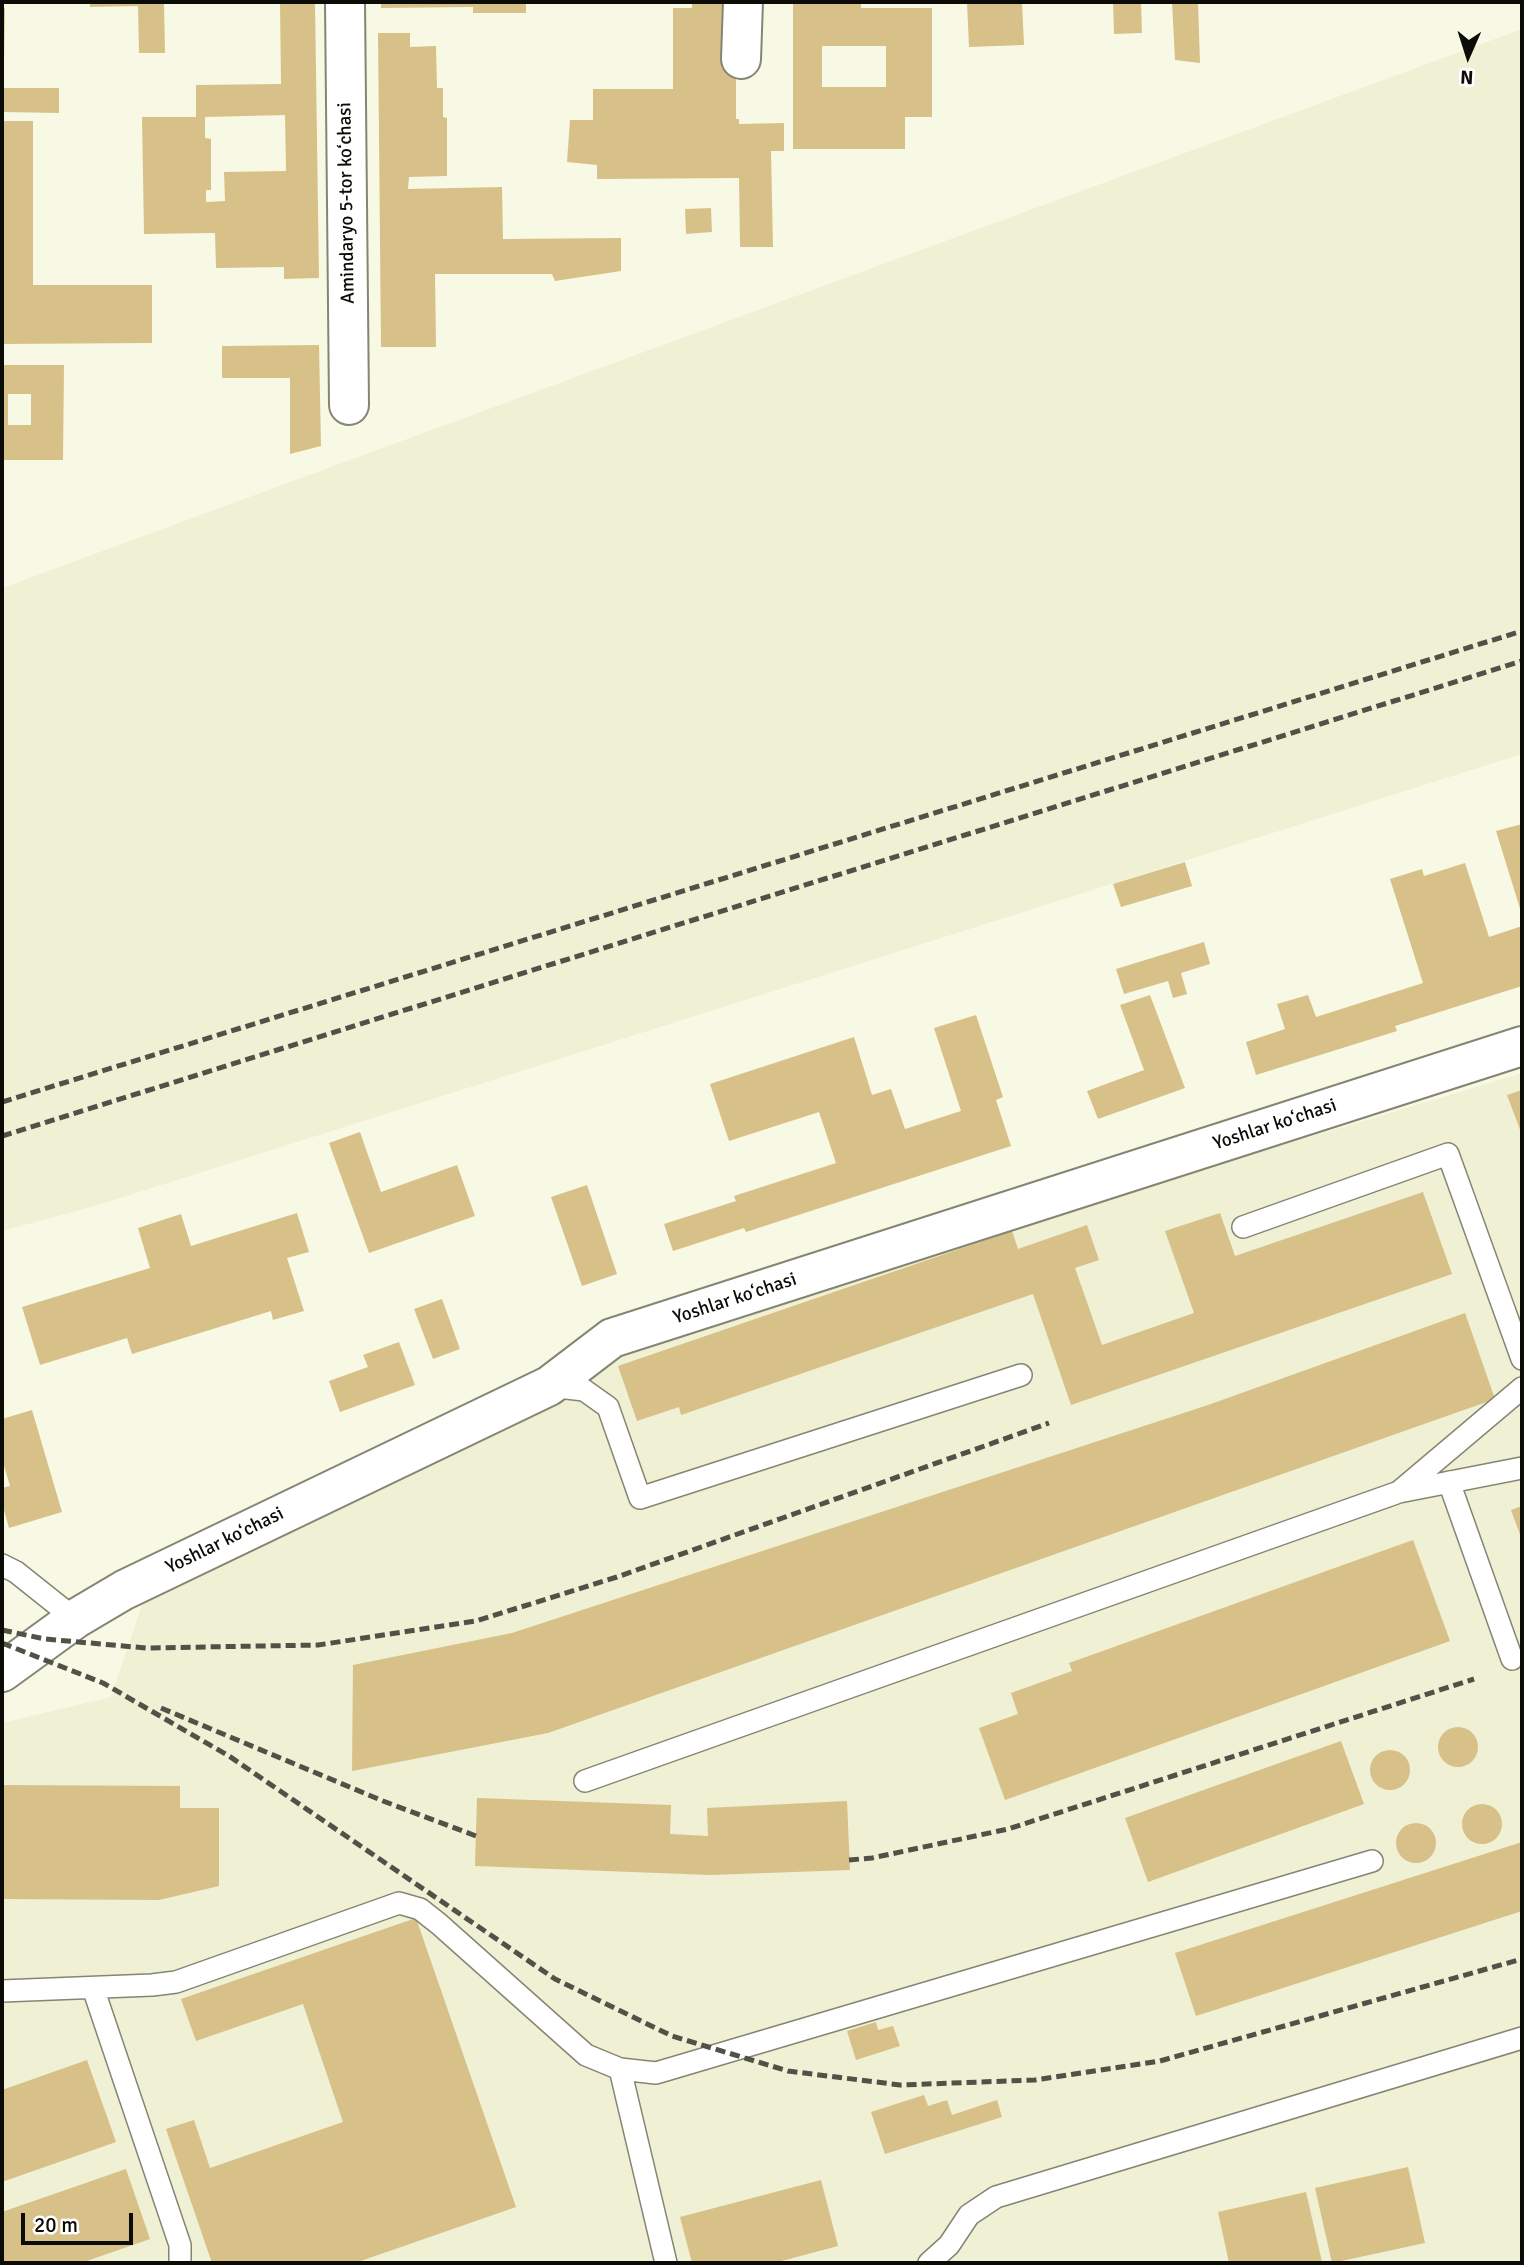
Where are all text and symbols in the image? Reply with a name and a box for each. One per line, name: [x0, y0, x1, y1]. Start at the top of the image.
north arrow: [1433, 21, 1503, 91]
text: N: [1460, 65, 1474, 89]
street label: Amindaryo 5-tor koʻchasi: [334, 102, 360, 304]
street label: Yoshlar koʻchasi: [1210, 1094, 1340, 1156]
street label: Yoshlar koʻchasi: [670, 1268, 800, 1330]
street label: Yoshlar koʻchasi: [162, 1503, 288, 1579]
scale bar: [24, 2198, 136, 2242]
text: 20 m: [34, 2212, 78, 2238]

